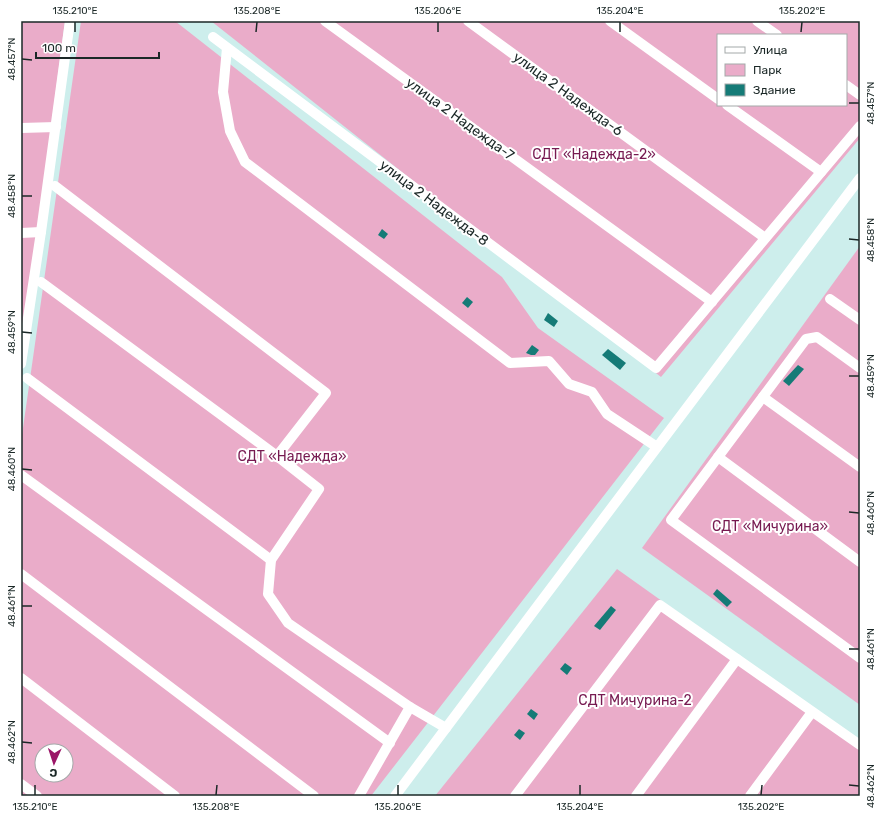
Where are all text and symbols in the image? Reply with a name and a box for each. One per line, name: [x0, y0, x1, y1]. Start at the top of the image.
text: 135.210°E: [52, 5, 98, 17]
text: 135.208°E: [233, 5, 281, 17]
text: 135.206°E: [415, 5, 461, 17]
text: 135.204°E: [596, 5, 644, 17]
text: 135.202°E: [779, 5, 825, 17]
scale bar: [36, 34, 159, 60]
legend: [717, 34, 847, 106]
text: 48.457°N: [6, 37, 18, 80]
text: 100 m: [42, 41, 76, 55]
text: Улица: [753, 43, 787, 57]
street label: улица 2 Надежда-6: [510, 48, 626, 140]
text: Парк: [753, 63, 782, 77]
street label: улица 2 Надежда-7: [403, 74, 517, 164]
text: 48.457°N: [865, 81, 877, 124]
text: Здание: [753, 83, 796, 97]
park label: СДТ «Надежда-2»: [532, 146, 656, 163]
street label: улица 2 Надежда-8: [376, 156, 492, 250]
text: 48.458°N: [6, 174, 18, 218]
text: 48.458°N: [865, 218, 877, 262]
text: 48.459°N: [6, 310, 18, 354]
text: 48.459°N: [865, 354, 877, 398]
text: 48.460°N: [6, 447, 18, 491]
park label: СДТ «Надежда»: [237, 448, 347, 465]
text: 48.460°N: [865, 491, 877, 535]
park label: СДТ «Мичурина»: [712, 518, 828, 535]
text: 48.461°N: [6, 585, 18, 627]
text: 48.461°N: [865, 628, 877, 670]
park label: СДТ Мичурина-2: [578, 692, 692, 709]
text: 48.462°N: [6, 720, 18, 764]
north arrow: [34, 743, 74, 783]
text: 48.462°N: [865, 764, 877, 808]
text: С: [49, 766, 58, 779]
text: 135.210°E: [12, 801, 58, 813]
text: 135.208°E: [192, 801, 240, 813]
text: 135.206°E: [375, 801, 421, 813]
text: 135.204°E: [556, 801, 604, 813]
text: 135.202°E: [738, 801, 784, 813]

